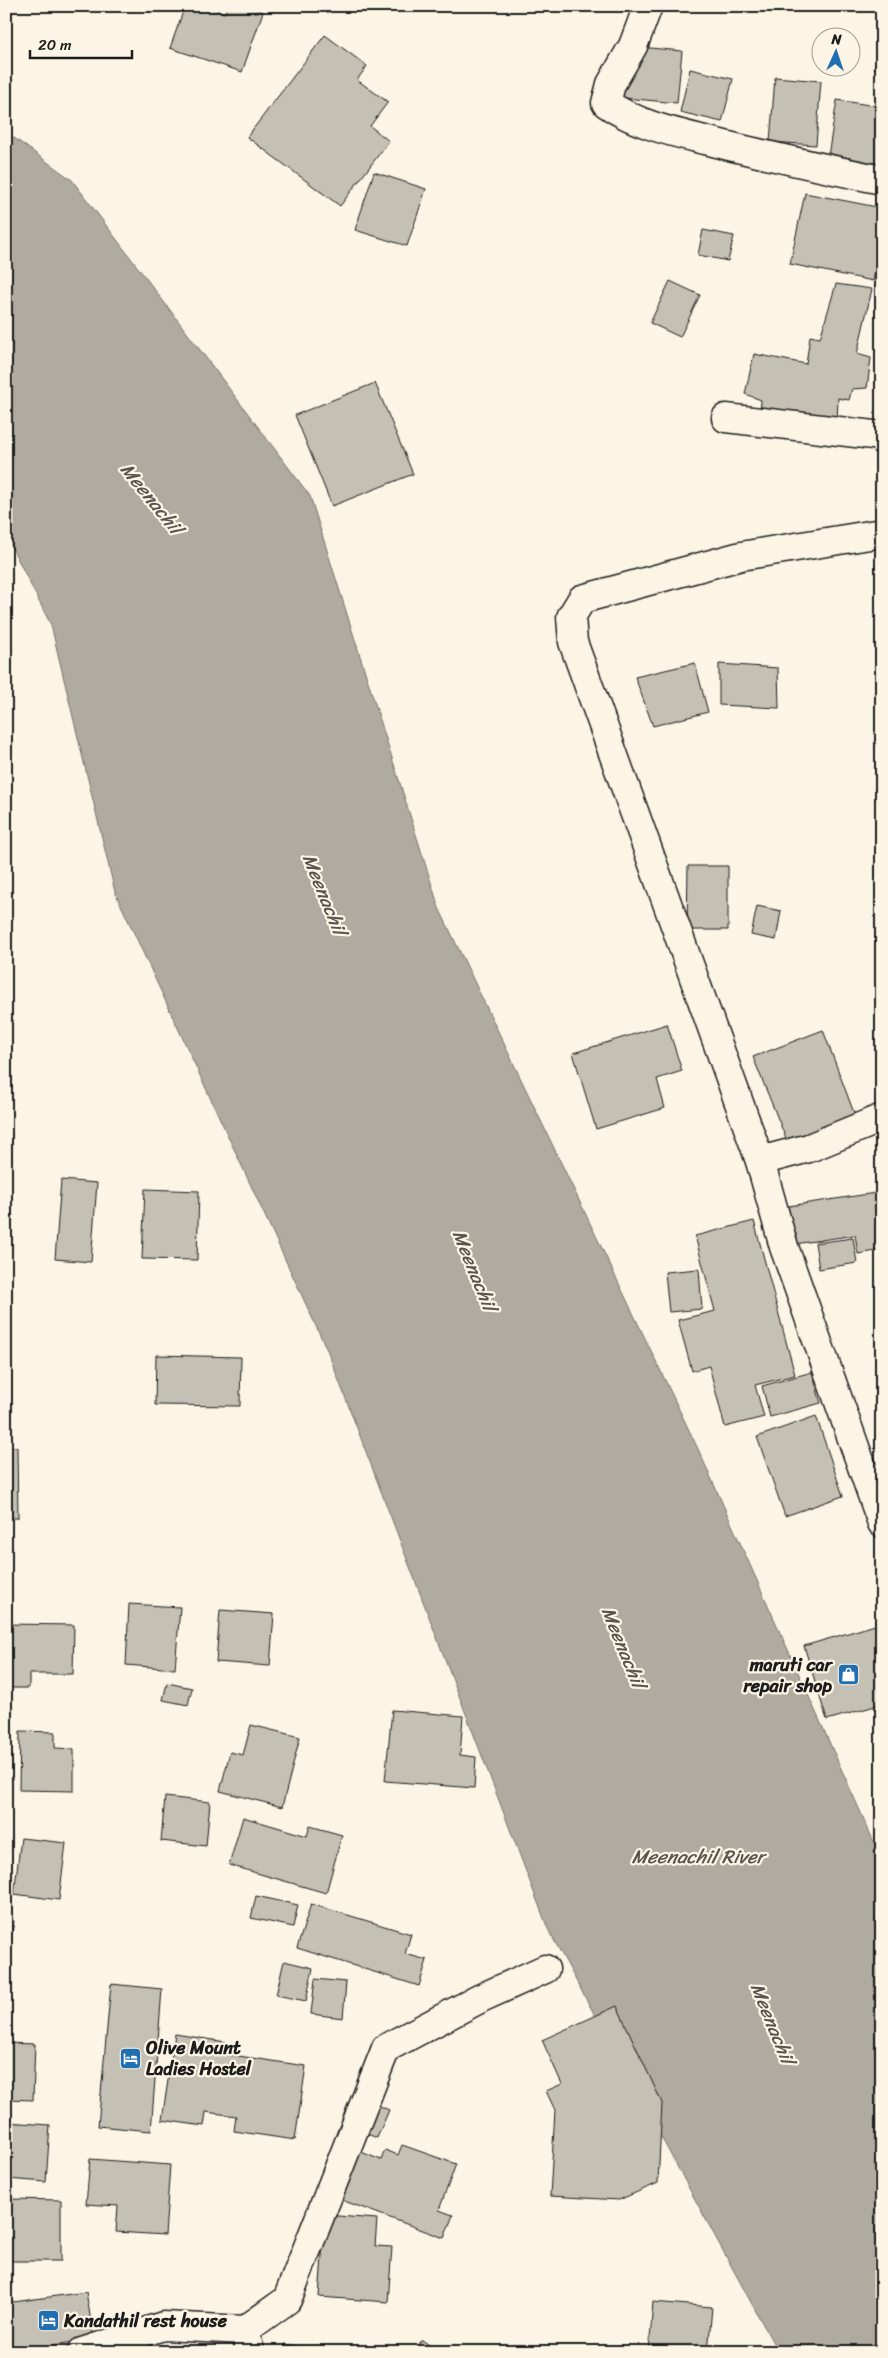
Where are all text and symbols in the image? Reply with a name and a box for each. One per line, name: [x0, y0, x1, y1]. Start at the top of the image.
text: N: [830, 27, 842, 52]
scale bar: [30, 28, 132, 60]
north arrow: [810, 28, 860, 78]
text: 20 m: [38, 32, 72, 58]
water label: Meenachil: [112, 455, 194, 545]
water label: Meenachil: [293, 849, 357, 944]
water label: Meenachil: [443, 1225, 507, 1320]
water label: Meenachil: [592, 1602, 656, 1697]
place label: maruti car repair shop: [742, 1649, 834, 1702]
shop icon: maruti car repair shop: [836, 1663, 860, 1687]
water label: Meenachil River: [632, 1840, 767, 1873]
water label: Meenachil: [741, 1978, 805, 2073]
place label: Olive Mount Ladies Hostel: [146, 2032, 252, 2085]
hotel icon: Olive Mount Ladies Hostel: [118, 2046, 142, 2070]
place label: Kandathil rest house: [63, 2305, 228, 2337]
hotel icon: Kandathil rest house: [36, 2309, 60, 2333]

